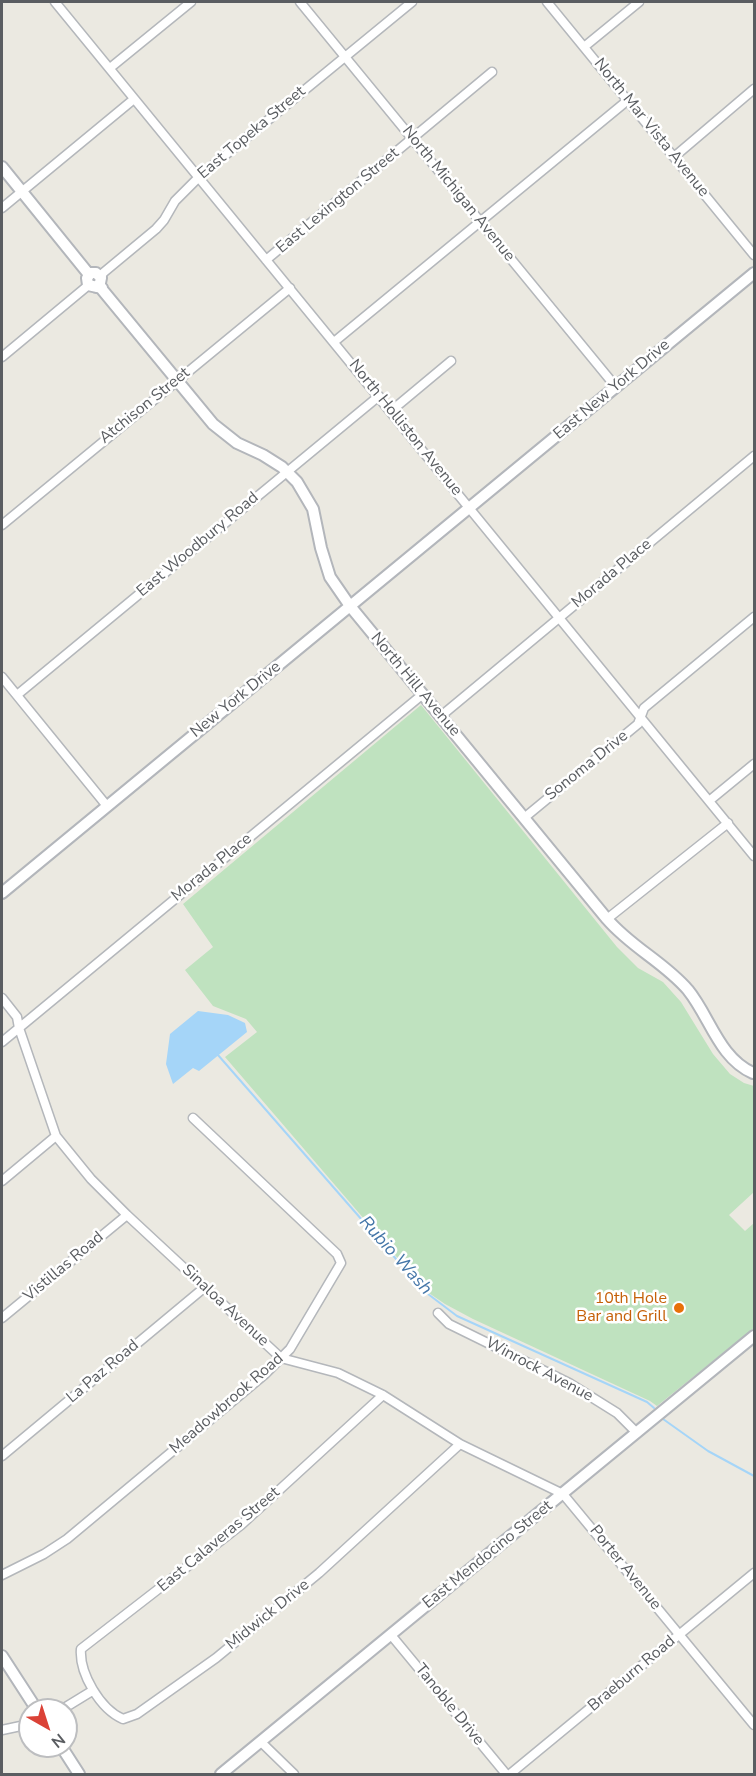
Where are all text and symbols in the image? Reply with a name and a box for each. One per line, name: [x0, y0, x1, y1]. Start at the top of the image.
street label: North Mar Vista Avenue: [589, 55, 713, 201]
street label: East Topeka Street: [194, 82, 310, 184]
street label: North Michigan Avenue: [397, 122, 519, 266]
street label: East Lexington Street: [273, 144, 403, 258]
street label: East New York Drive: [550, 336, 674, 444]
street label: North Holliston Avenue: [344, 356, 466, 500]
street label: Atchison Street: [96, 364, 194, 448]
street label: East Woodbury Road: [133, 489, 263, 601]
street label: Morada Place: [568, 535, 656, 613]
street label: North Hill Avenue: [366, 629, 464, 741]
street label: New York Drive: [187, 658, 285, 742]
street label: Sonoma Drive: [542, 727, 632, 805]
street label: Morada Place: [168, 830, 256, 906]
water label: Rubio Wash: [354, 1212, 436, 1300]
street label: Vistillas Road: [20, 1228, 108, 1306]
street label: Sinaloa Avenue: [178, 1261, 272, 1351]
place label: 10th Hole Bar and Grill: [576, 1289, 667, 1327]
marker: 10th Hole Bar and Grill: [672, 1301, 686, 1315]
street label: Winrock Avenue: [482, 1334, 596, 1406]
street label: La Paz Road: [63, 1336, 143, 1408]
street label: Meadowbrook Road: [166, 1349, 288, 1459]
street label: East Calaveras Street: [154, 1483, 284, 1597]
street label: East Mendocino Street: [419, 1497, 557, 1613]
street label: Porter Avenue: [585, 1522, 665, 1614]
street label: Midwick Drive: [223, 1576, 313, 1654]
street label: Braeburn Road: [584, 1632, 680, 1716]
street label: Tanoble Drive: [410, 1660, 488, 1750]
north arrow: [18, 1698, 78, 1758]
text: N: [46, 1728, 70, 1753]

